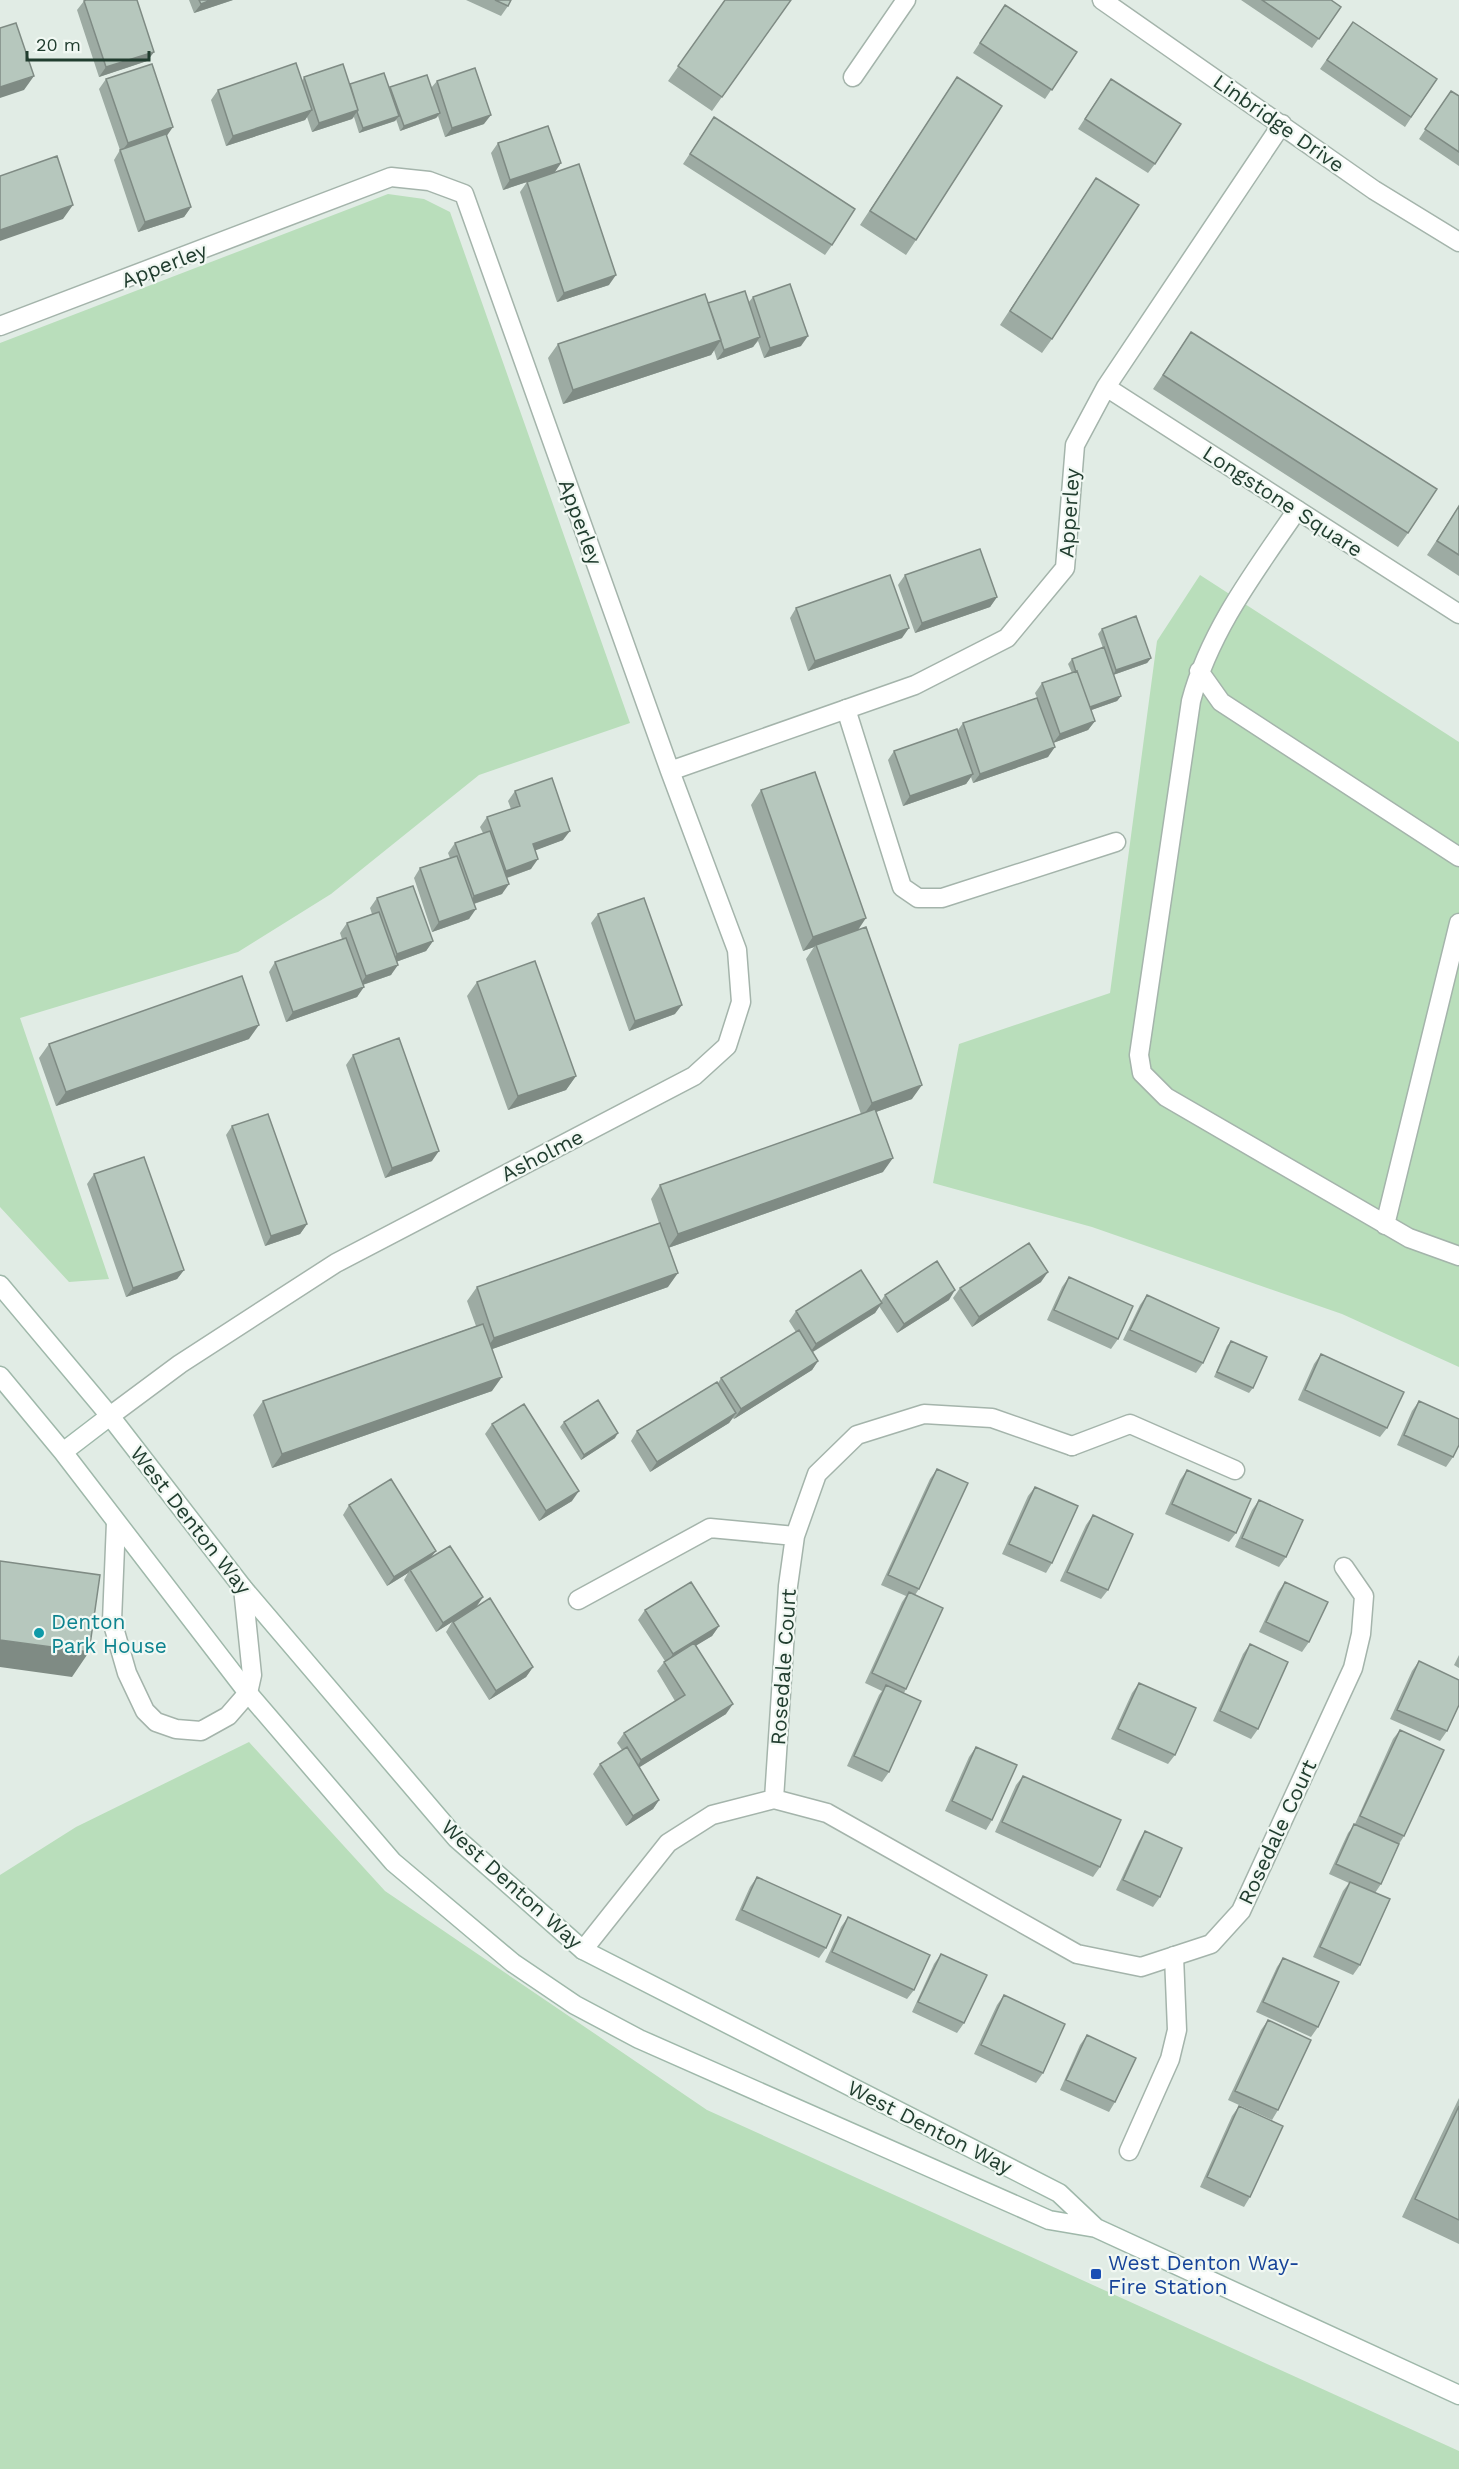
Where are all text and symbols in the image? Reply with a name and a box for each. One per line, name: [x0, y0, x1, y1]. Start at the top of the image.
scale bar: [27, 24, 148, 62]
text: 20 m: [36, 34, 81, 55]
street label: Linbridge Drive: [1209, 69, 1349, 177]
street label: Apperley: [118, 237, 211, 293]
street label: Longstone Square: [1198, 440, 1368, 562]
street label: Apperley: [1053, 467, 1085, 559]
street label: Apperley: [554, 476, 608, 569]
street label: Asholme: [497, 1124, 587, 1186]
street label: West Denton Way: [125, 1441, 257, 1599]
street label: Rosedale Court: [765, 1588, 801, 1746]
place label: Denton Park House: [51, 1609, 167, 1658]
marker: Denton Park House: [32, 1626, 46, 1640]
street label: Rosedale Court: [1233, 1755, 1322, 1908]
street label: West Denton Way: [436, 1814, 588, 1954]
street label: West Denton Way: [844, 2075, 1017, 2179]
place label: West Denton Way- Fire Station: [1108, 2250, 1299, 2299]
marker: West Denton Way- Fire Station: [1089, 2267, 1103, 2281]

